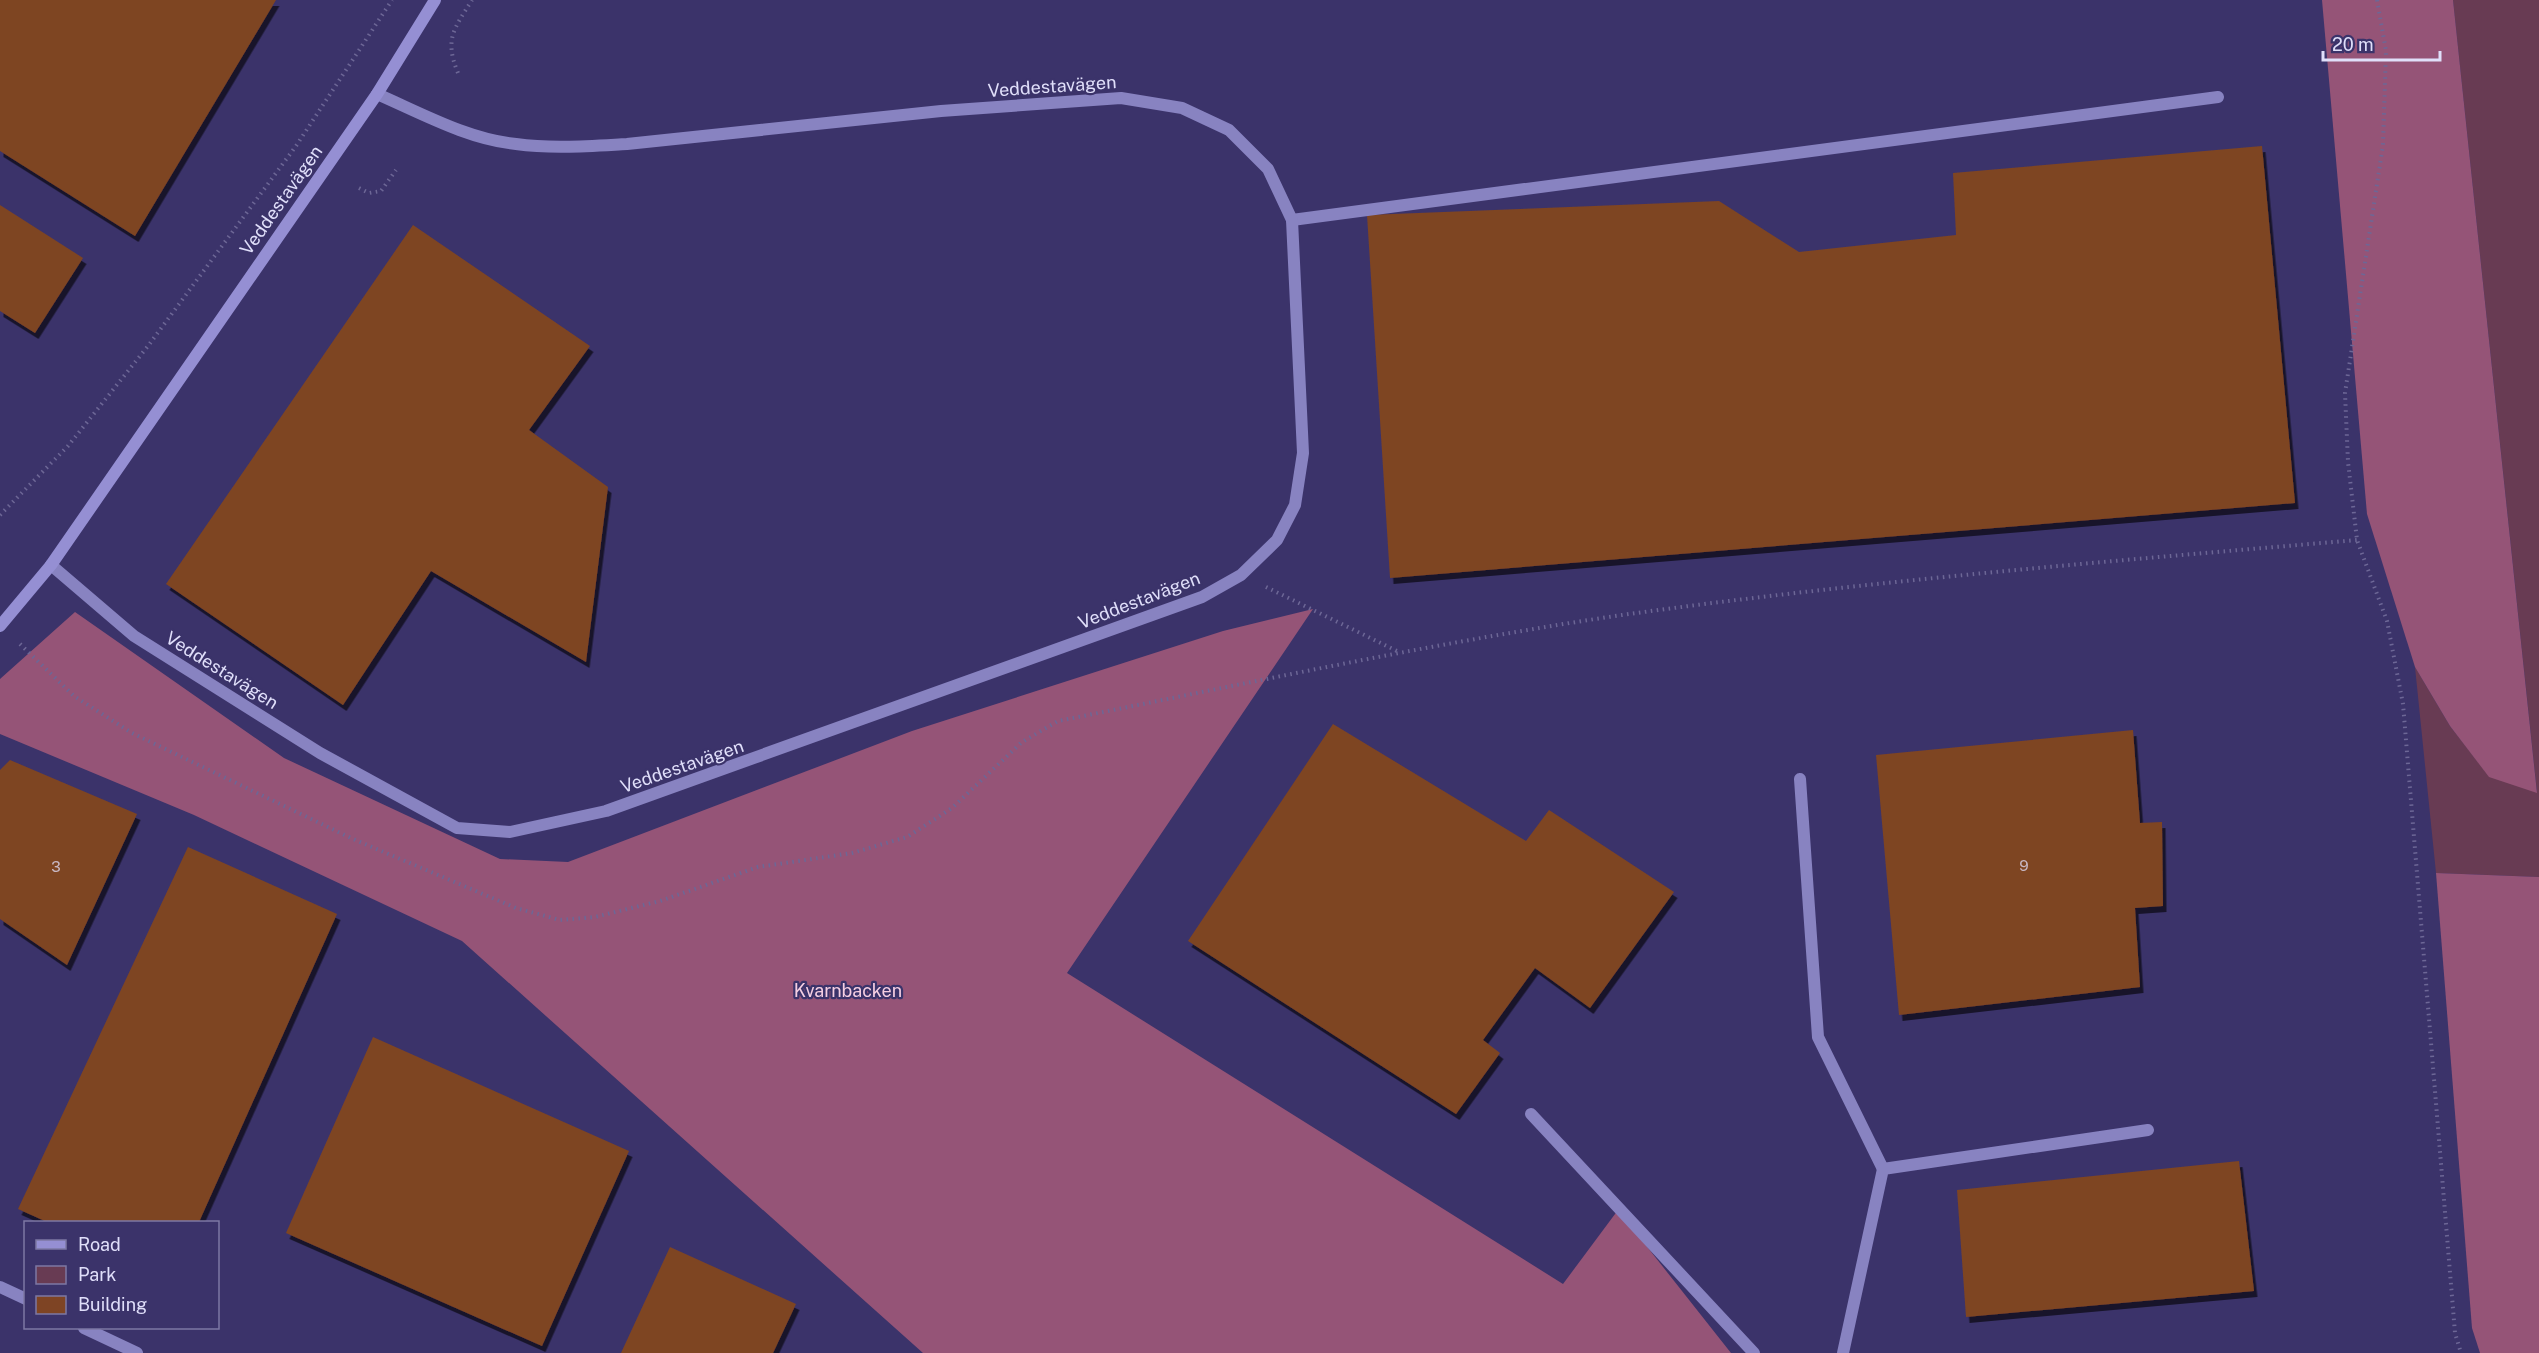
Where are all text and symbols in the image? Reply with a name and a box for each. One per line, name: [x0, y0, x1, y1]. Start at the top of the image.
scale bar: [2323, 24, 2440, 62]
text: 20 m: [2332, 34, 2374, 55]
street label: Veddestavägen: [987, 71, 1117, 101]
street label: Veddestavägen: [235, 141, 327, 259]
street label: Veddestavägen: [1075, 567, 1203, 633]
street label: Veddestavägen: [162, 627, 282, 713]
street label: Veddestavägen: [618, 735, 746, 797]
house number: 9: [2019, 857, 2029, 874]
house number: 3: [51, 858, 61, 875]
park label: Kvarnbacken: [794, 980, 902, 1001]
legend: [24, 1221, 219, 1329]
text: Road: [78, 1234, 121, 1255]
text: Park: [78, 1264, 116, 1285]
text: Building: [78, 1294, 147, 1315]

